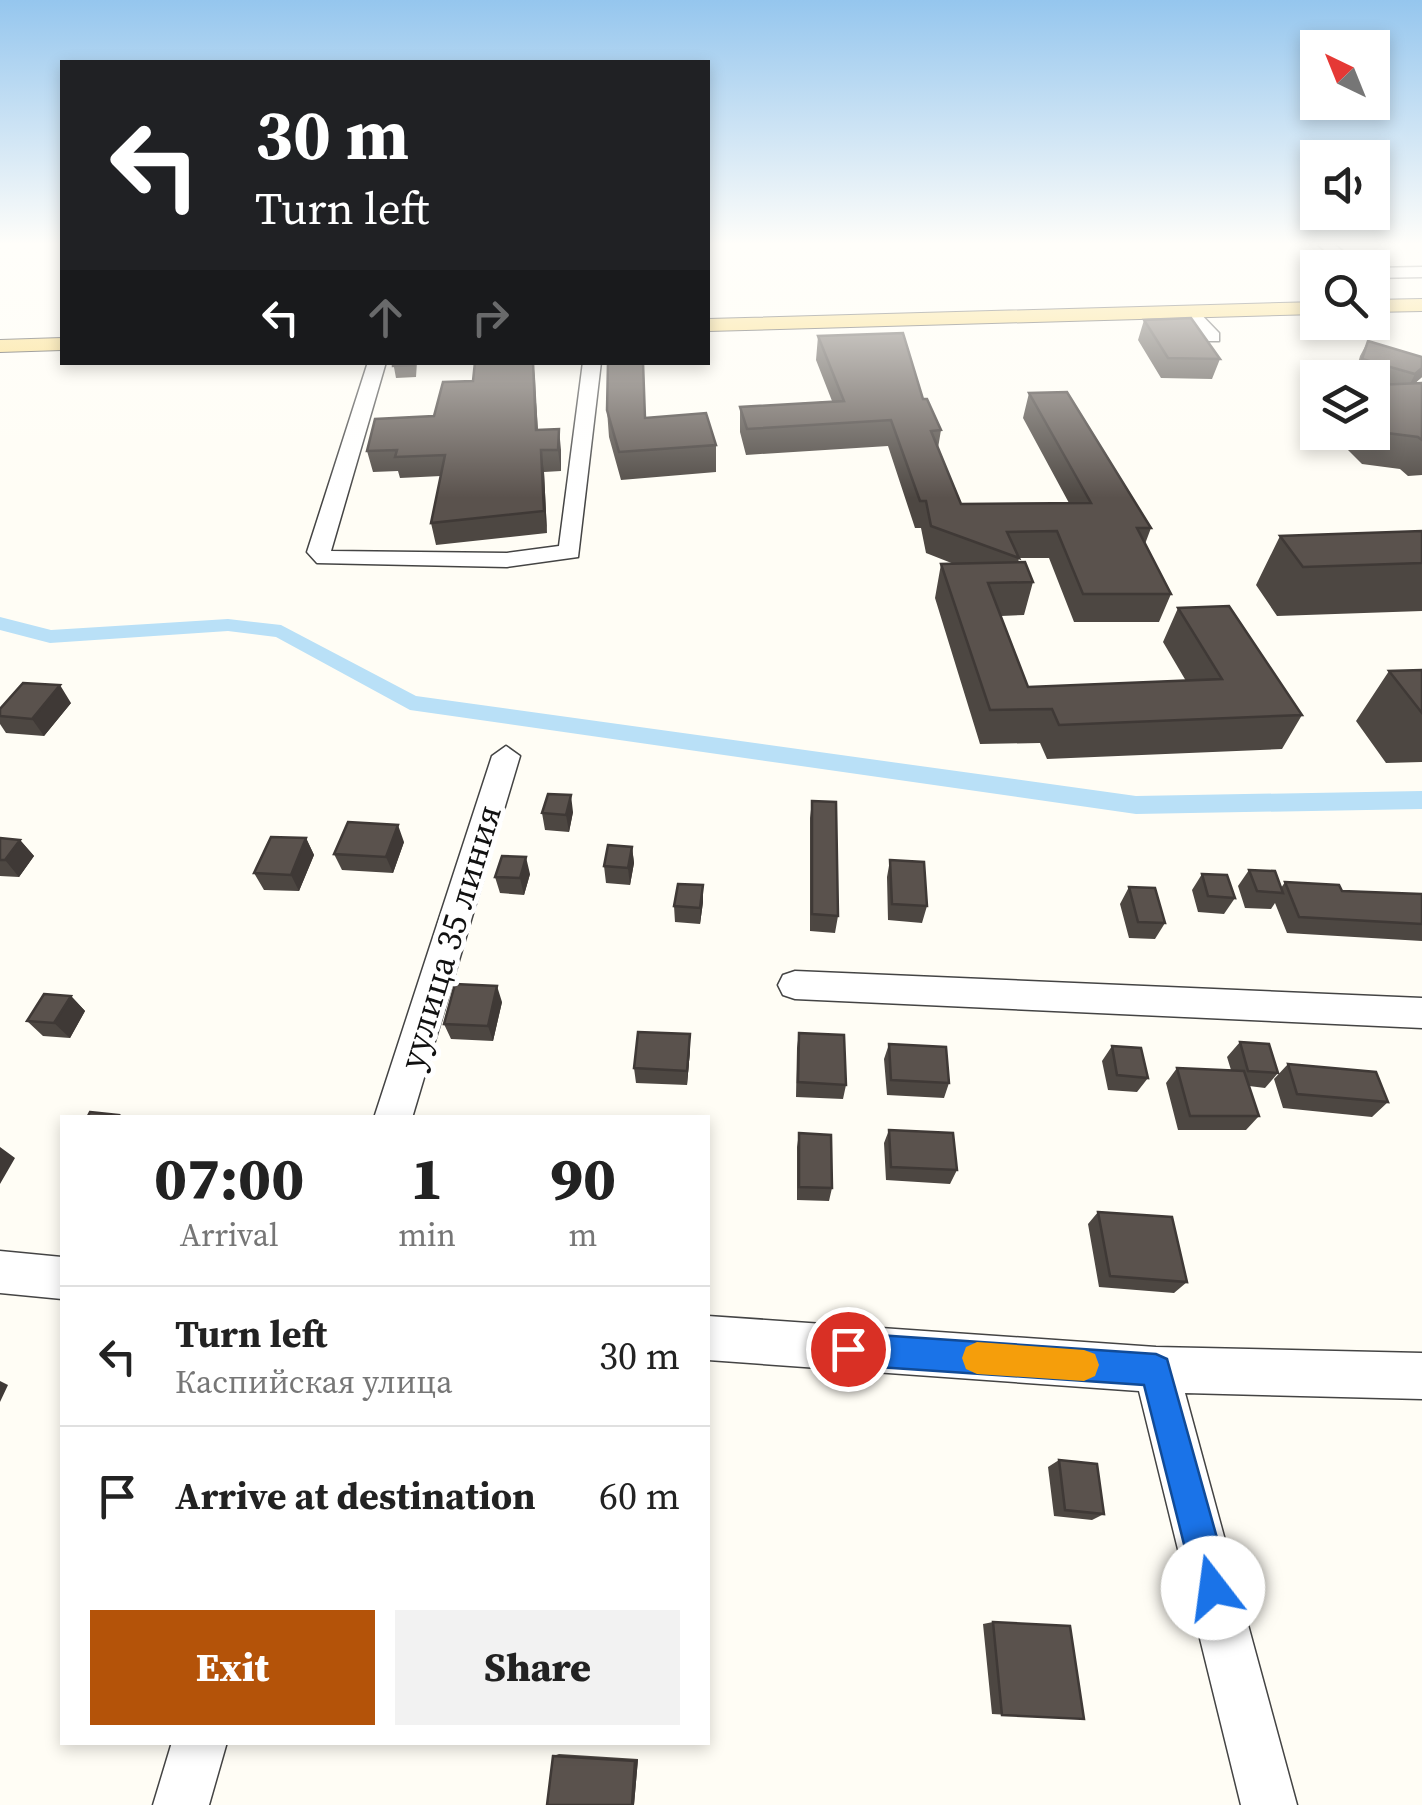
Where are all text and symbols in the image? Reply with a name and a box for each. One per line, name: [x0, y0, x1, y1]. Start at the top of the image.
north arrow: [1300, 30, 1390, 120]
map controls: [1300, 30, 1390, 450]
text: 30 m: [255, 86, 409, 182]
icon: left: [90, 100, 220, 230]
button: sound: [1300, 140, 1390, 230]
text: Turn left: [255, 177, 429, 239]
button: search: [1300, 250, 1390, 340]
icon: left: [253, 290, 308, 345]
icon: ahead: [358, 290, 413, 345]
icon: right: [463, 290, 518, 345]
button: layers: [1300, 360, 1390, 450]
street label: уулица 35 линия: [387, 799, 513, 1075]
text: 07:00: [154, 1137, 304, 1219]
text: 1: [411, 1137, 444, 1219]
text: 90: [550, 1137, 616, 1219]
text: Arrival: [180, 1213, 279, 1257]
text: min: [398, 1213, 456, 1257]
text: m: [569, 1213, 597, 1257]
pin: [806, 1307, 891, 1392]
text: Turn left: [175, 1308, 327, 1360]
icon: arrive: [821, 1322, 876, 1377]
icon: left: [90, 1329, 145, 1384]
text: 30 m: [599, 1330, 680, 1382]
text: Каспийская улица: [175, 1360, 452, 1404]
icon: arrive: [90, 1469, 145, 1524]
text: Arrive at destination: [175, 1470, 536, 1522]
text: 60 m: [599, 1470, 680, 1522]
position arrow: [1161, 1536, 1265, 1640]
button: Exit: [90, 1610, 375, 1725]
button: Share: [395, 1610, 680, 1725]

